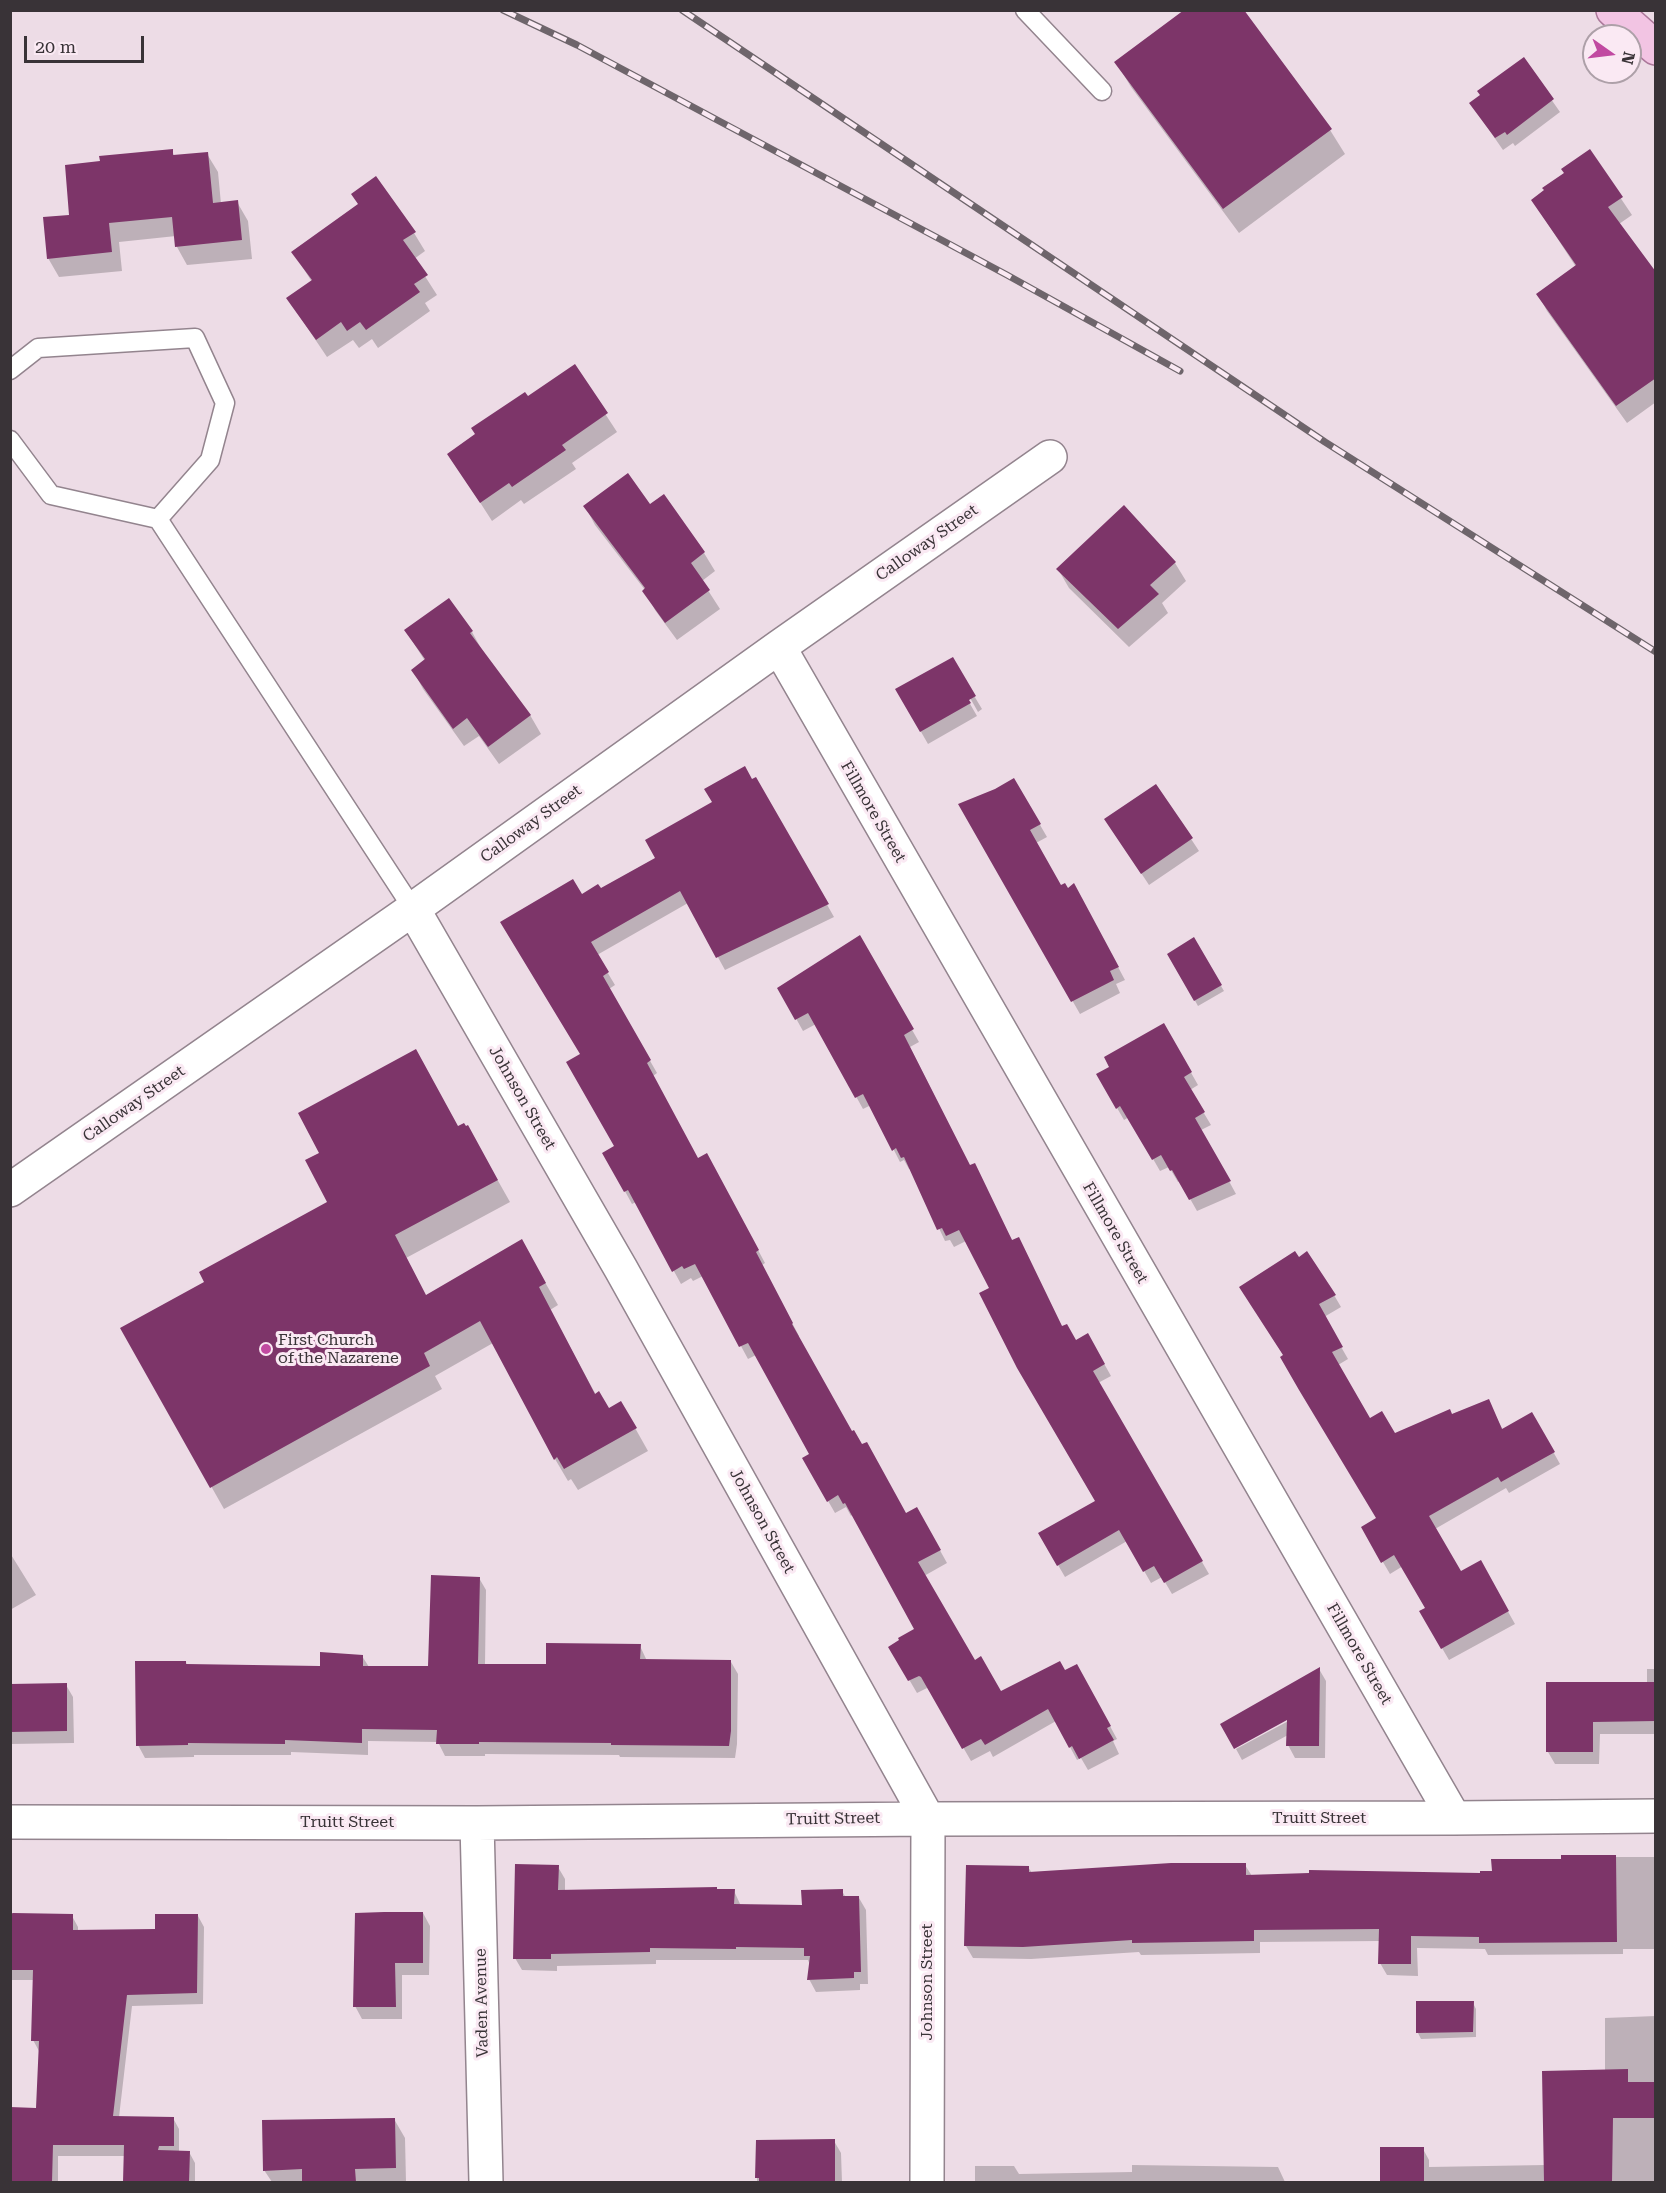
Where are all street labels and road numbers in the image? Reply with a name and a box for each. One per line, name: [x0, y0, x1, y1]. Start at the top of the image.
street label: Calloway Street: [872, 501, 982, 585]
street label: Fillmore Street: [836, 758, 910, 866]
street label: Calloway Street: [477, 781, 585, 867]
street label: Johnson Street: [484, 1043, 560, 1153]
street label: Calloway Street: [79, 1062, 189, 1146]
street label: Fillmore Street: [1078, 1179, 1152, 1287]
street label: Johnson Street: [725, 1465, 799, 1577]
street label: Fillmore Street: [1322, 1600, 1396, 1708]
street label: Truitt Street: [1272, 1808, 1366, 1828]
street label: Truitt Street: [786, 1809, 880, 1829]
street label: Truitt Street: [300, 1812, 394, 1832]
street label: Johnson Street: [917, 1924, 937, 2040]
street label: Vaden Avenue: [471, 1948, 493, 2058]

